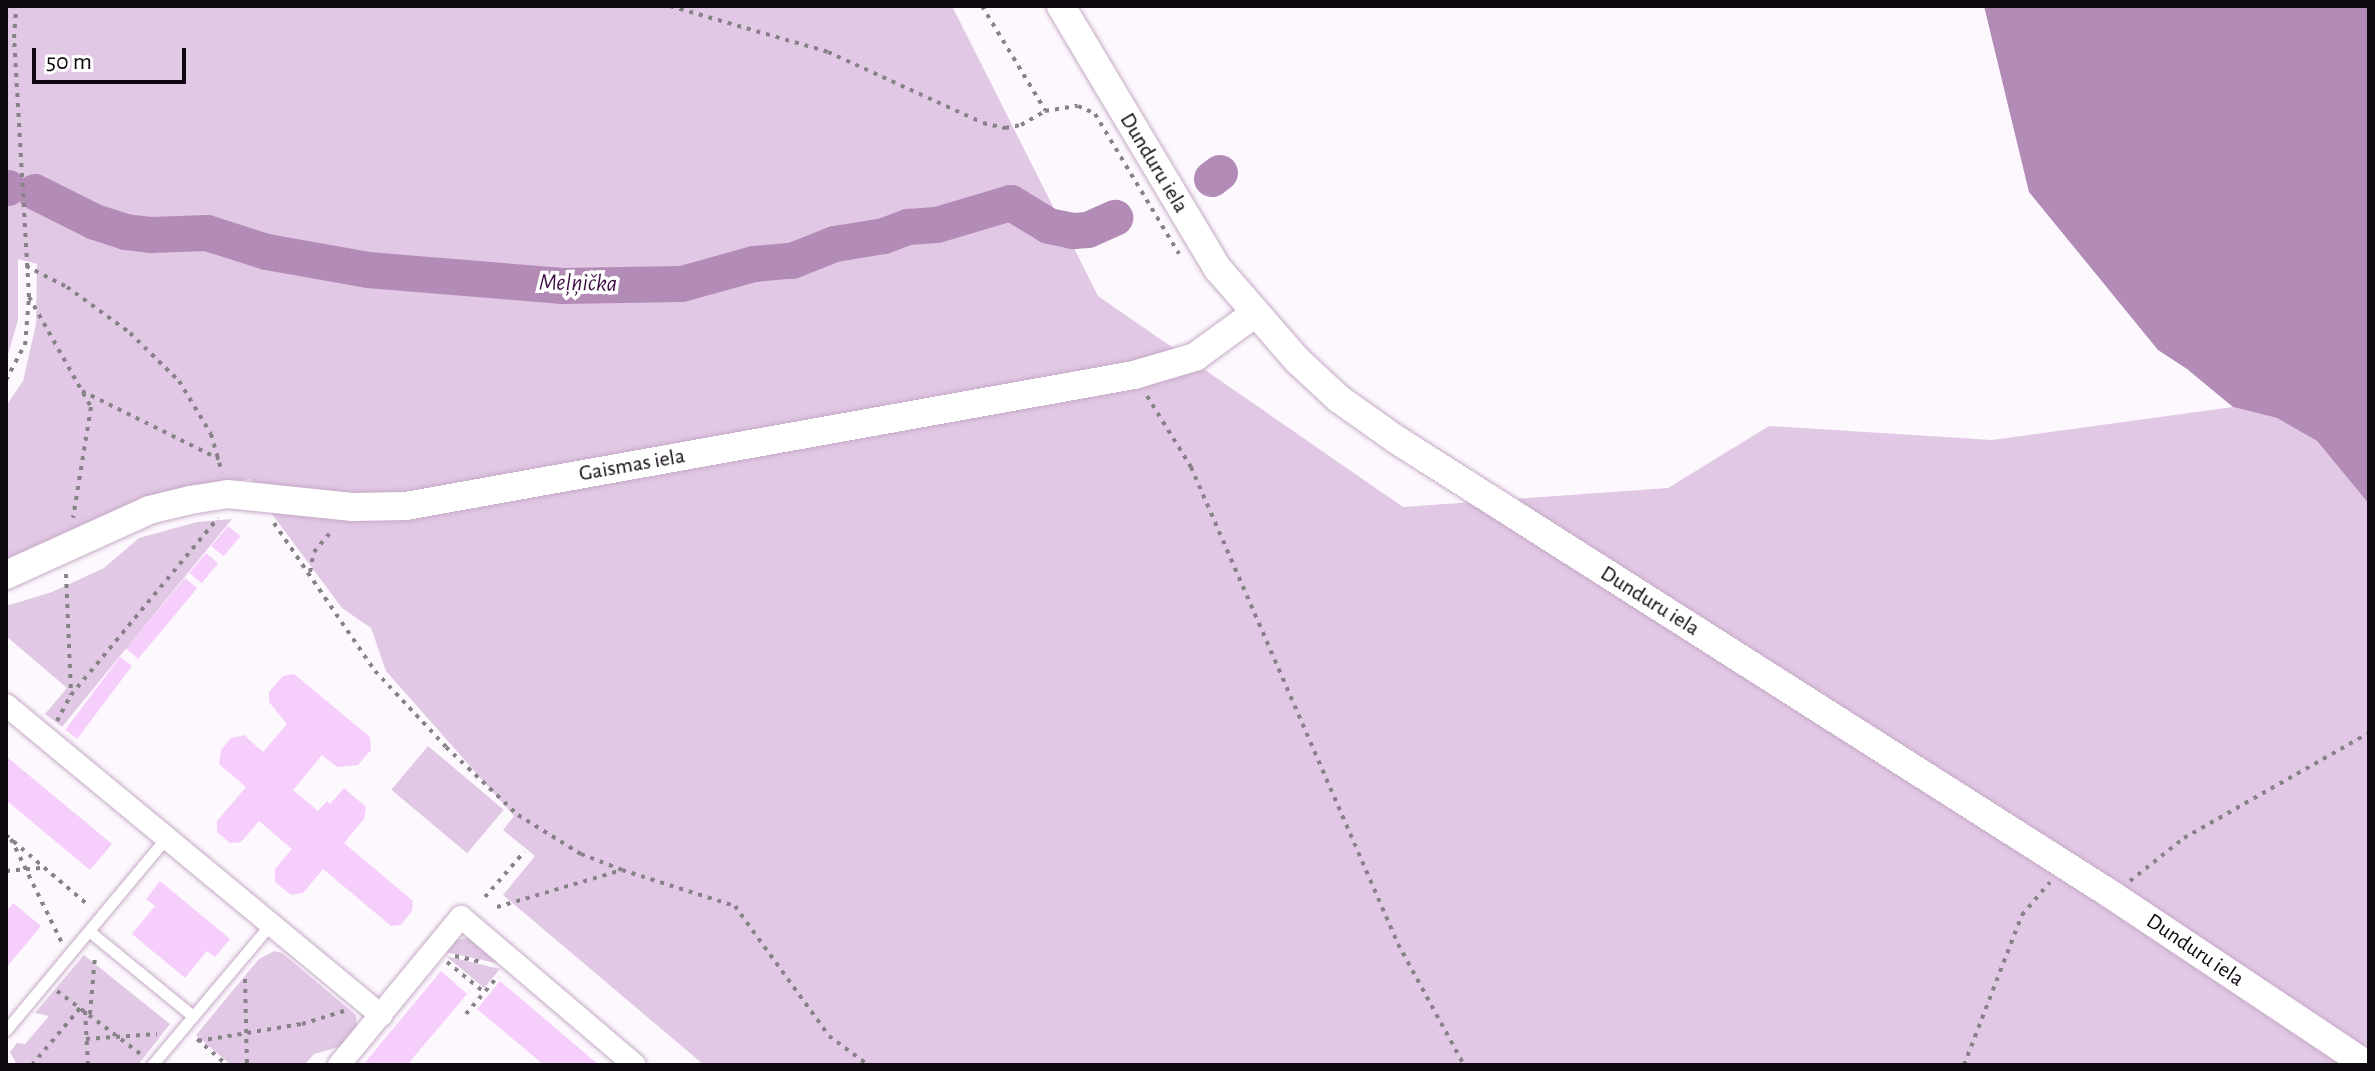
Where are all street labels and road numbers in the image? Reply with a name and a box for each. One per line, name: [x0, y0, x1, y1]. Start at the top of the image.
street label: Dunduru iela: [1114, 108, 1194, 218]
street label: Gaismas iela: [577, 443, 687, 487]
street label: Dunduru iela: [1596, 560, 1704, 642]
street label: Dunduru iela: [2141, 908, 2249, 992]

